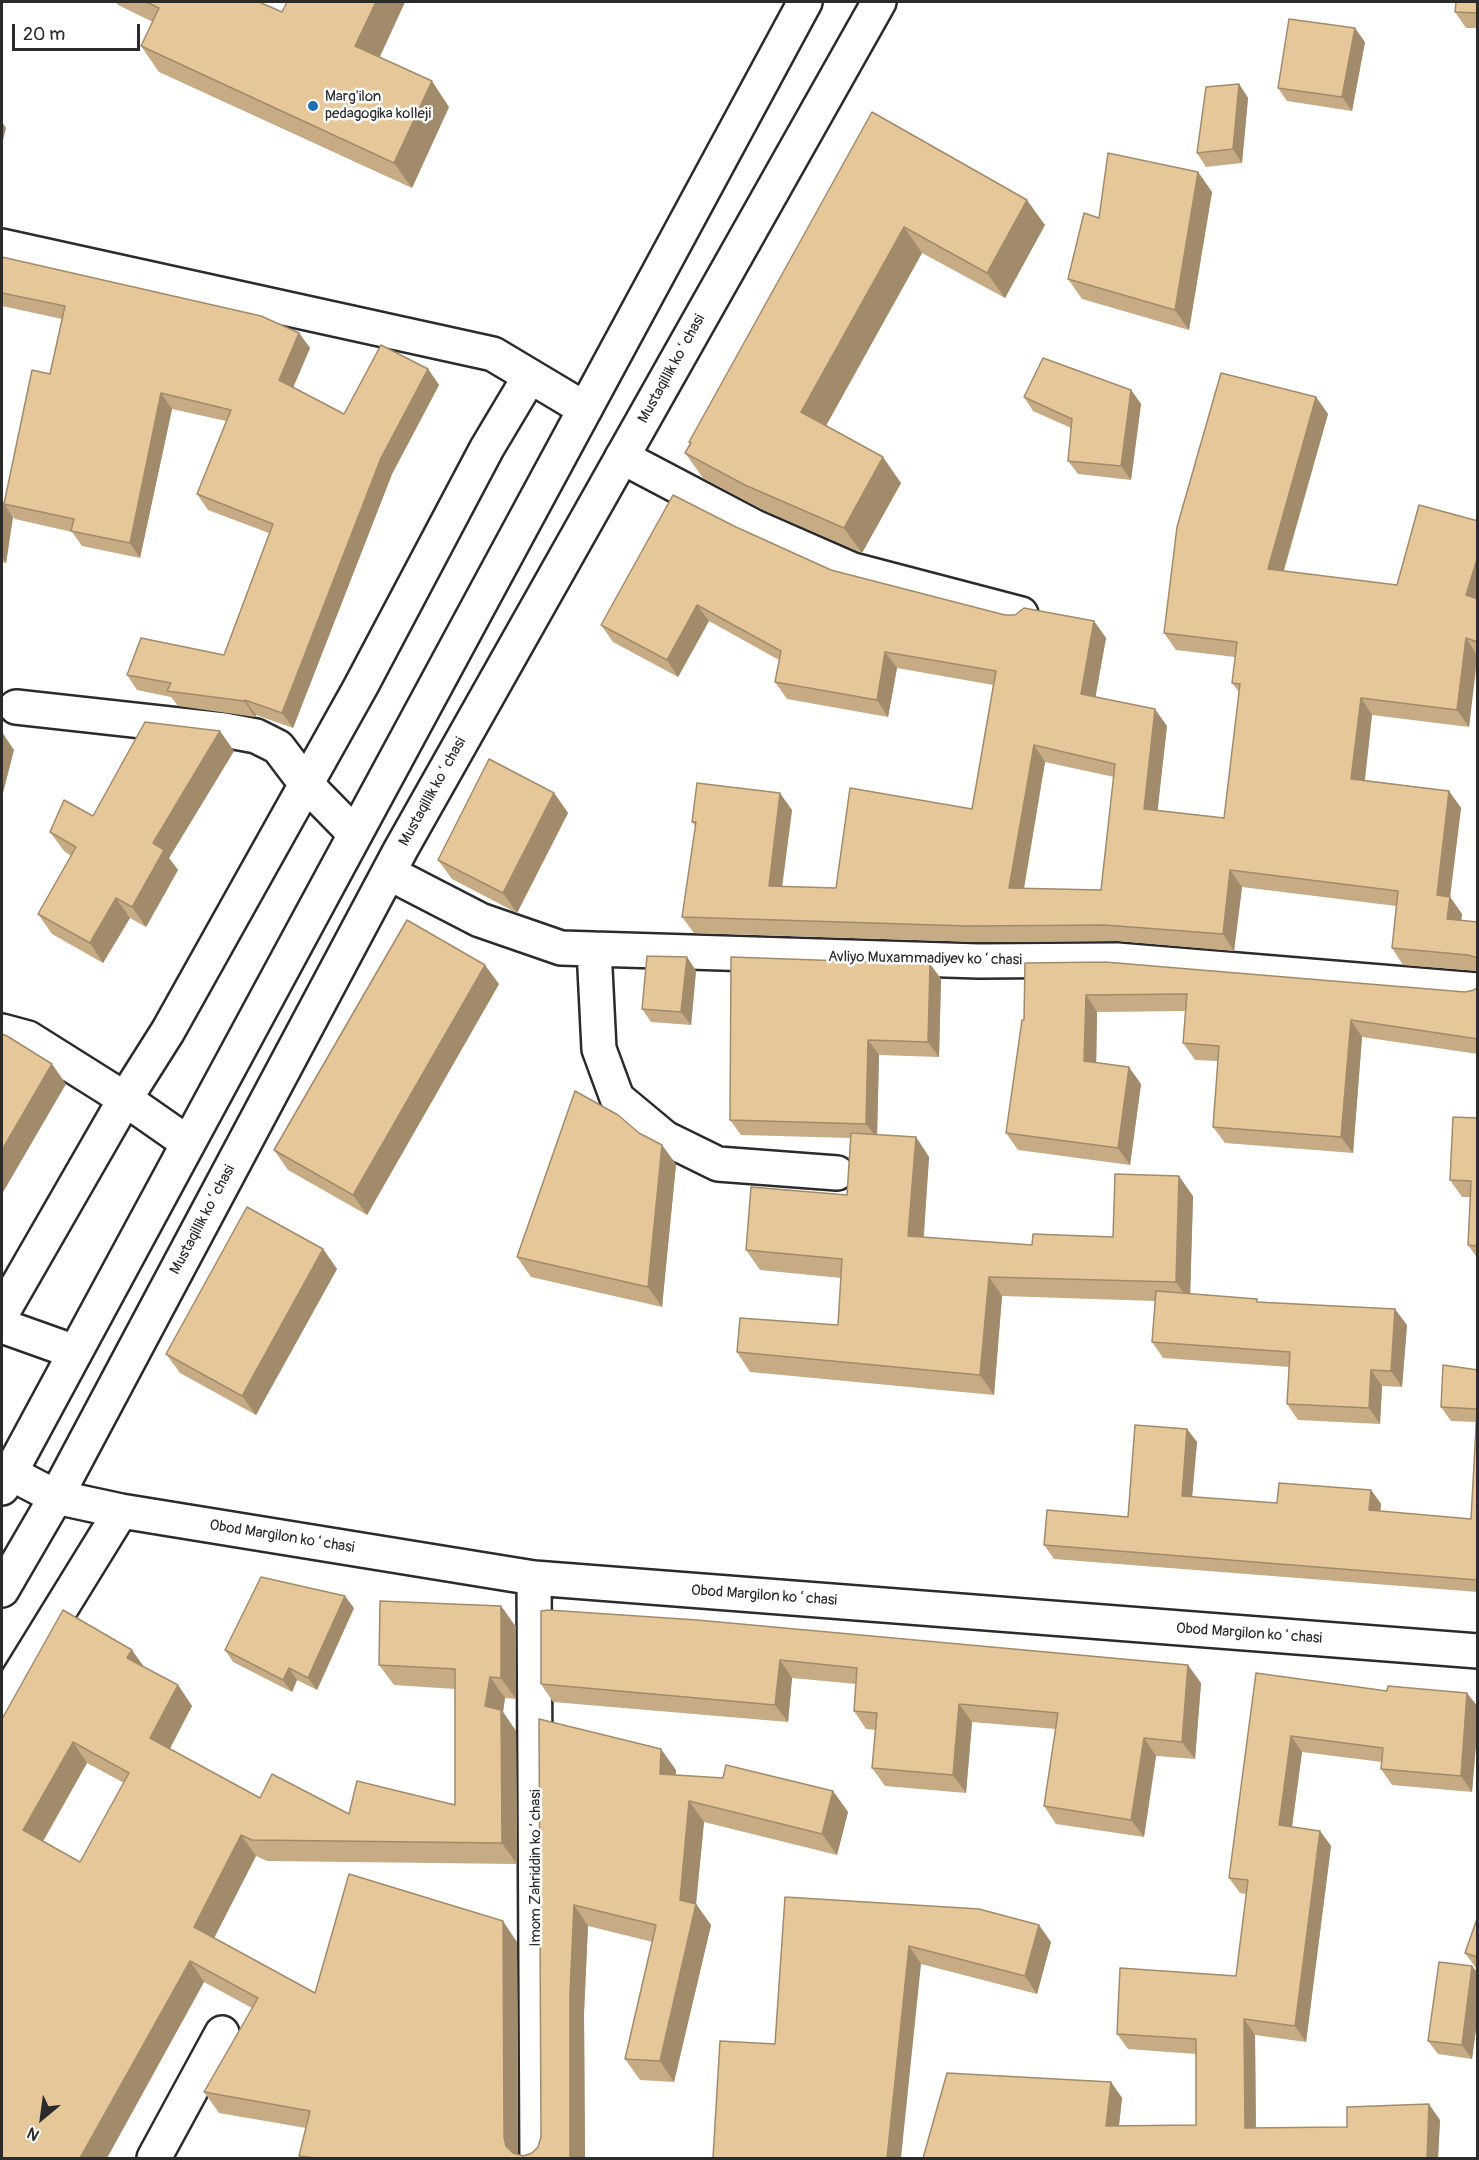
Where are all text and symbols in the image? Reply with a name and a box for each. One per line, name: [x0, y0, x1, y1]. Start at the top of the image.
scale bar: [15, 12, 142, 50]
text: 20 m: [23, 23, 65, 46]
place label: Marg'ilon pedagogika kolleji: [325, 88, 431, 123]
marker: Marg'ilon pedagogika kolleji: [306, 99, 320, 113]
street label: Mustaqillik koʻchasi: [635, 312, 709, 426]
street label: Mustaqillik koʻchasi: [396, 735, 470, 849]
street label: Avliyo Muxammadiyev koʻchasi: [828, 948, 1022, 970]
street label: Mustaqillik koʻchasi: [167, 1162, 239, 1278]
street label: Obod Margilon koʻchasi: [208, 1517, 356, 1557]
street label: Obod Margilon koʻchasi: [690, 1582, 838, 1610]
street label: Obod Margilon koʻchasi: [1175, 1620, 1323, 1648]
street label: Imom Zahriddin koʻchasi: [527, 1789, 545, 1947]
north arrow: [12, 2088, 72, 2148]
text: N: [24, 2122, 43, 2145]

